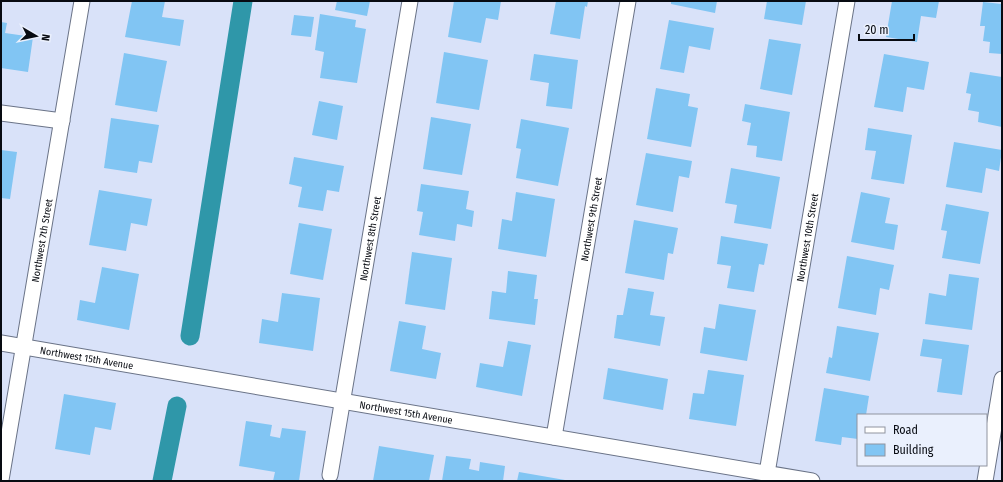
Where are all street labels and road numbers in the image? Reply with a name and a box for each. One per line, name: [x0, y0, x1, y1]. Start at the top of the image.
street label: Northwest 9th Street: [579, 176, 605, 262]
street label: Northwest 10th Street: [795, 192, 821, 283]
street label: Northwest 8th Street: [358, 195, 384, 282]
street label: Northwest 7th Street: [30, 197, 56, 283]
street label: Northwest 15th Avenue: [39, 345, 134, 372]
street label: Northwest 15th Avenue: [359, 399, 454, 427]

